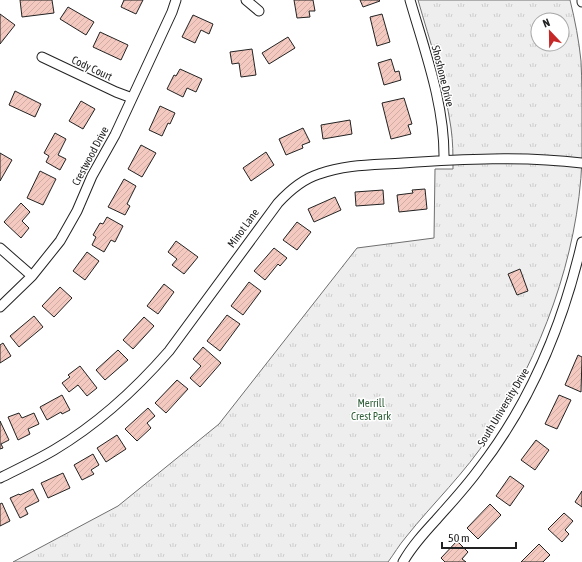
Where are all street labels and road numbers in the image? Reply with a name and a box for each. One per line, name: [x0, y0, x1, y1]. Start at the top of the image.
street label: Shoshone Drive: [430, 44, 456, 108]
street label: Cody Court: [70, 53, 114, 83]
street label: Crestwood Drive: [69, 124, 111, 188]
street label: Minot Lane: [225, 206, 261, 250]
street label: South University Drive: [475, 366, 531, 448]

